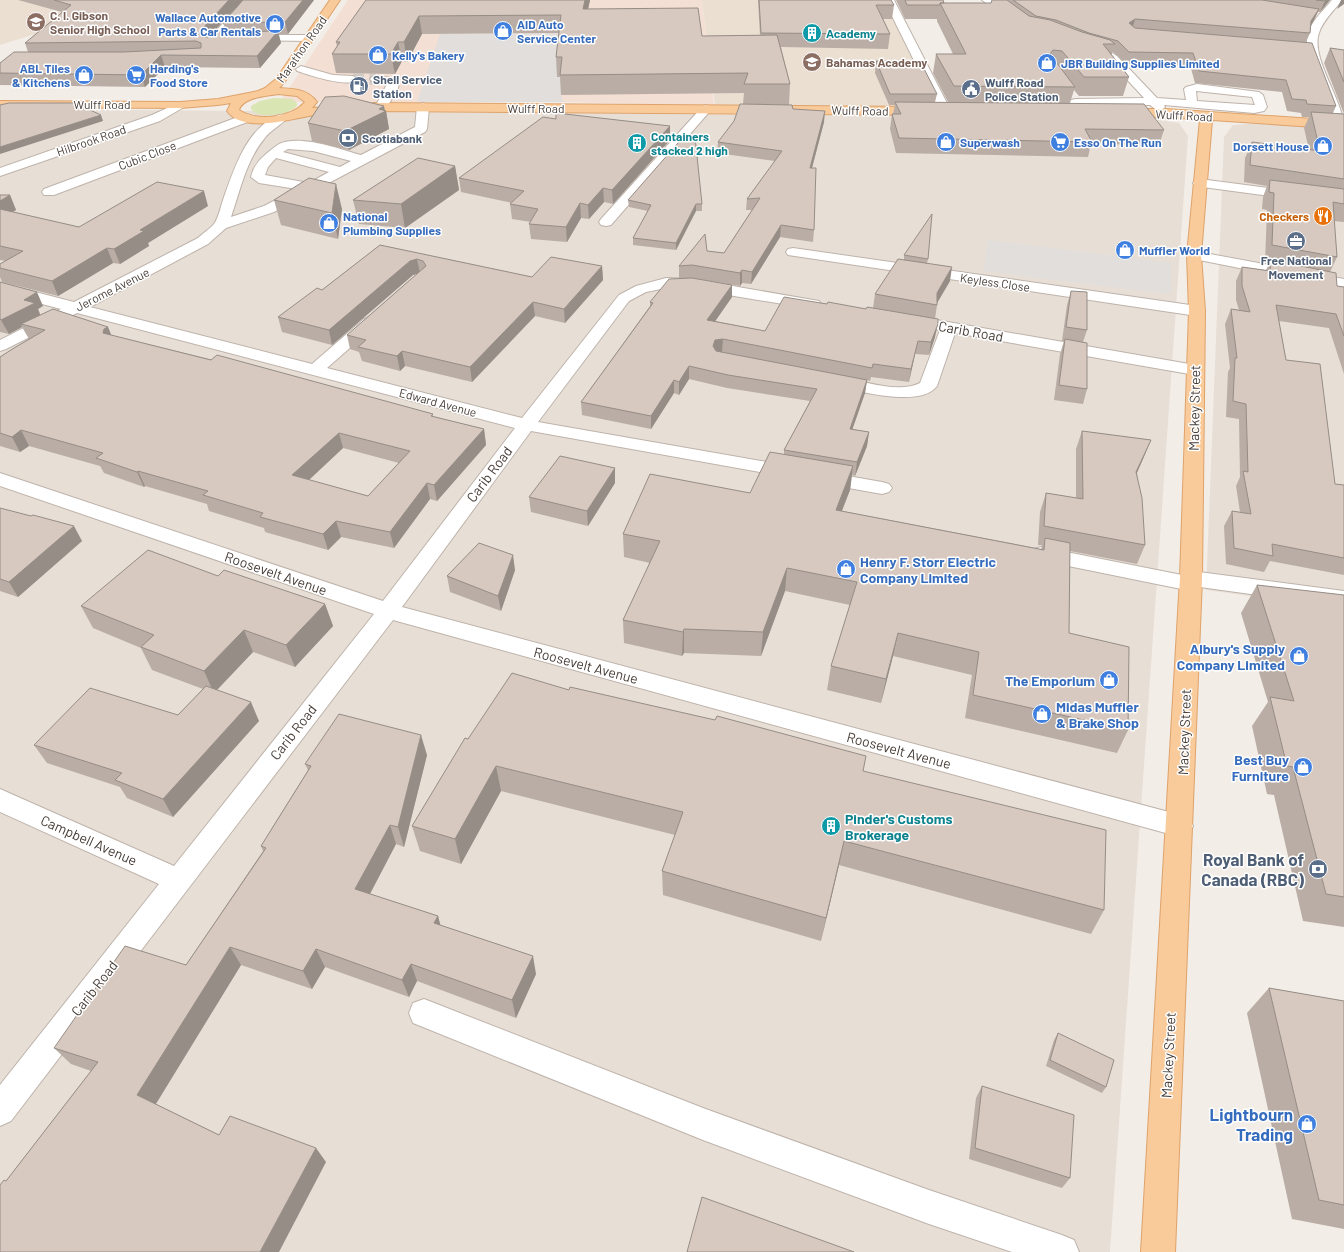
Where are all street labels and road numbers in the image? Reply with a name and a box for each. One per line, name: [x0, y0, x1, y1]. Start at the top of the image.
street label: Marathon Road: [273, 13, 329, 85]
street label: Wulff Road: [73, 97, 131, 111]
street label: Wulff Road: [507, 101, 565, 115]
street label: Wulff Road: [831, 103, 889, 117]
street label: Wulff Road: [1155, 107, 1213, 123]
street label: Hilbrook Road: [54, 122, 128, 158]
street label: Cubic Close: [116, 138, 178, 172]
street label: Jerome Avenue: [73, 264, 151, 314]
street label: Keyless Close: [959, 270, 1031, 294]
street label: Carib Road: [937, 317, 1005, 345]
street label: Mackey Street: [1185, 365, 1203, 451]
street label: Edward Avenue: [398, 385, 478, 419]
street label: Carib Road: [462, 443, 516, 505]
street label: Roosevelt Avenue: [223, 547, 329, 599]
street label: Roosevelt Avenue: [532, 643, 640, 687]
street label: Mackey Street: [1174, 689, 1194, 775]
street label: Carib Road: [266, 701, 320, 763]
street label: Roosevelt Avenue: [845, 728, 953, 772]
street label: Campbell Avenue: [38, 811, 140, 869]
street label: Carib Road: [67, 957, 121, 1019]
street label: Mackey Street: [1157, 1012, 1179, 1098]

